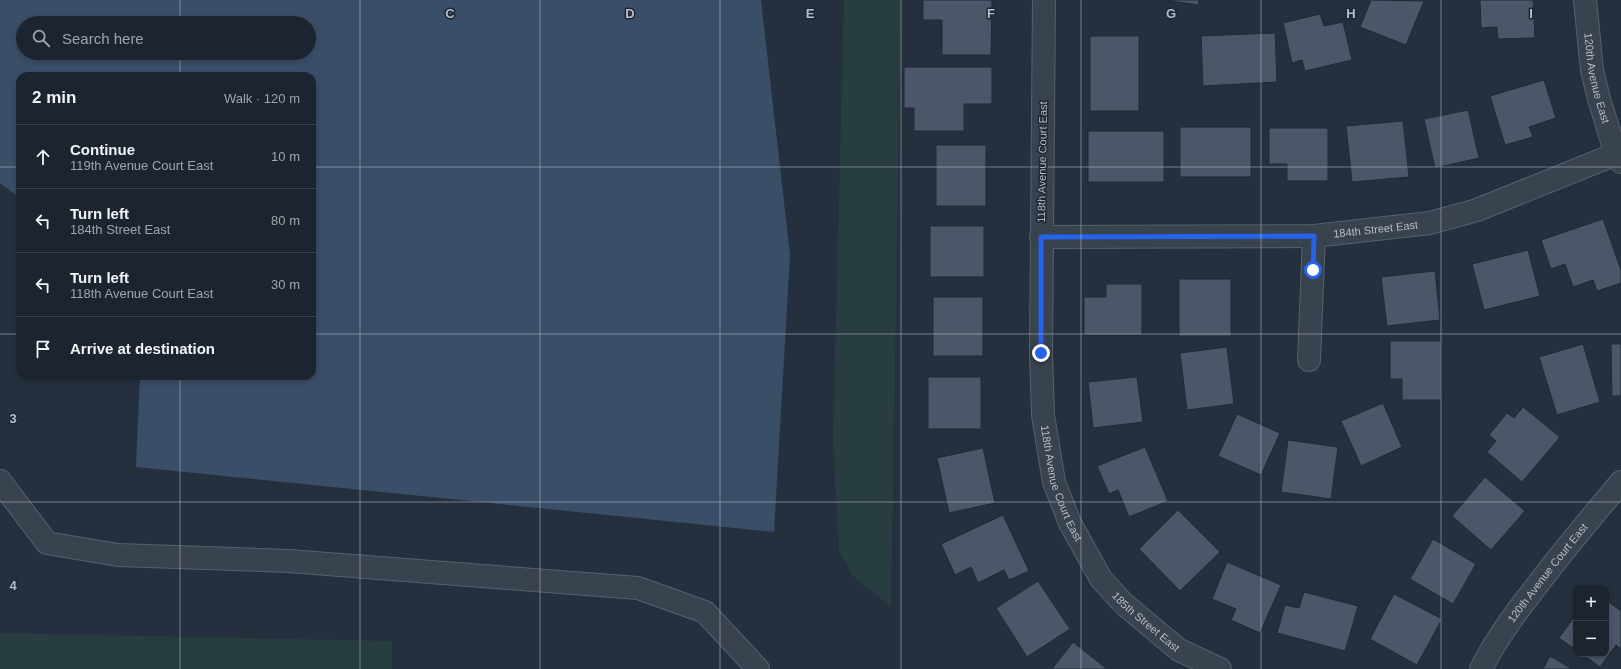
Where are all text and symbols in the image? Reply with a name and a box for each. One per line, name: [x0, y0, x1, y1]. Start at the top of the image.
text: C: [445, 6, 455, 21]
text: D: [625, 6, 635, 21]
text: E: [806, 6, 815, 21]
text: F: [987, 6, 995, 21]
text: G: [1166, 6, 1176, 21]
text: H: [1346, 6, 1356, 21]
text: I: [1529, 6, 1533, 21]
search box: [16, 16, 316, 60]
icon: search: [30, 27, 52, 49]
text: Search here: [62, 30, 144, 47]
street label: 120th Avenue East: [1582, 32, 1612, 125]
text: 2 min: [32, 88, 76, 107]
text: Walk · 120 m: [224, 91, 300, 106]
street label: 118th Avenue Court East: [1035, 101, 1049, 223]
text: Continue: [70, 141, 135, 158]
icon: ahead: [32, 146, 54, 168]
text: 10 m: [271, 149, 300, 164]
text: 119th Avenue Court East: [70, 158, 213, 173]
text: Turn left: [70, 205, 129, 222]
icon: left: [32, 210, 54, 232]
text: 80 m: [271, 213, 300, 228]
street label: 184th Street East: [1333, 218, 1419, 240]
text: 184th Street East: [70, 222, 170, 237]
route start: [1304, 261, 1322, 279]
text: Turn left: [70, 269, 129, 286]
icon: left: [32, 274, 54, 296]
text: 30 m: [271, 277, 300, 292]
text: 118th Avenue Court East: [70, 286, 213, 301]
icon: arrive: [32, 338, 54, 360]
text: Arrive at destination: [70, 340, 215, 357]
route end: [1032, 344, 1050, 362]
text: 3: [9, 411, 17, 426]
street label: 118th Avenue Court East: [1039, 424, 1085, 543]
street label: 120th Avenue Court East: [1505, 521, 1590, 625]
text: 4: [9, 578, 17, 593]
map controls: [1573, 585, 1609, 657]
button: +: [1573, 585, 1609, 621]
street label: 185th Street East: [1110, 589, 1182, 654]
button: −: [1573, 621, 1609, 657]

